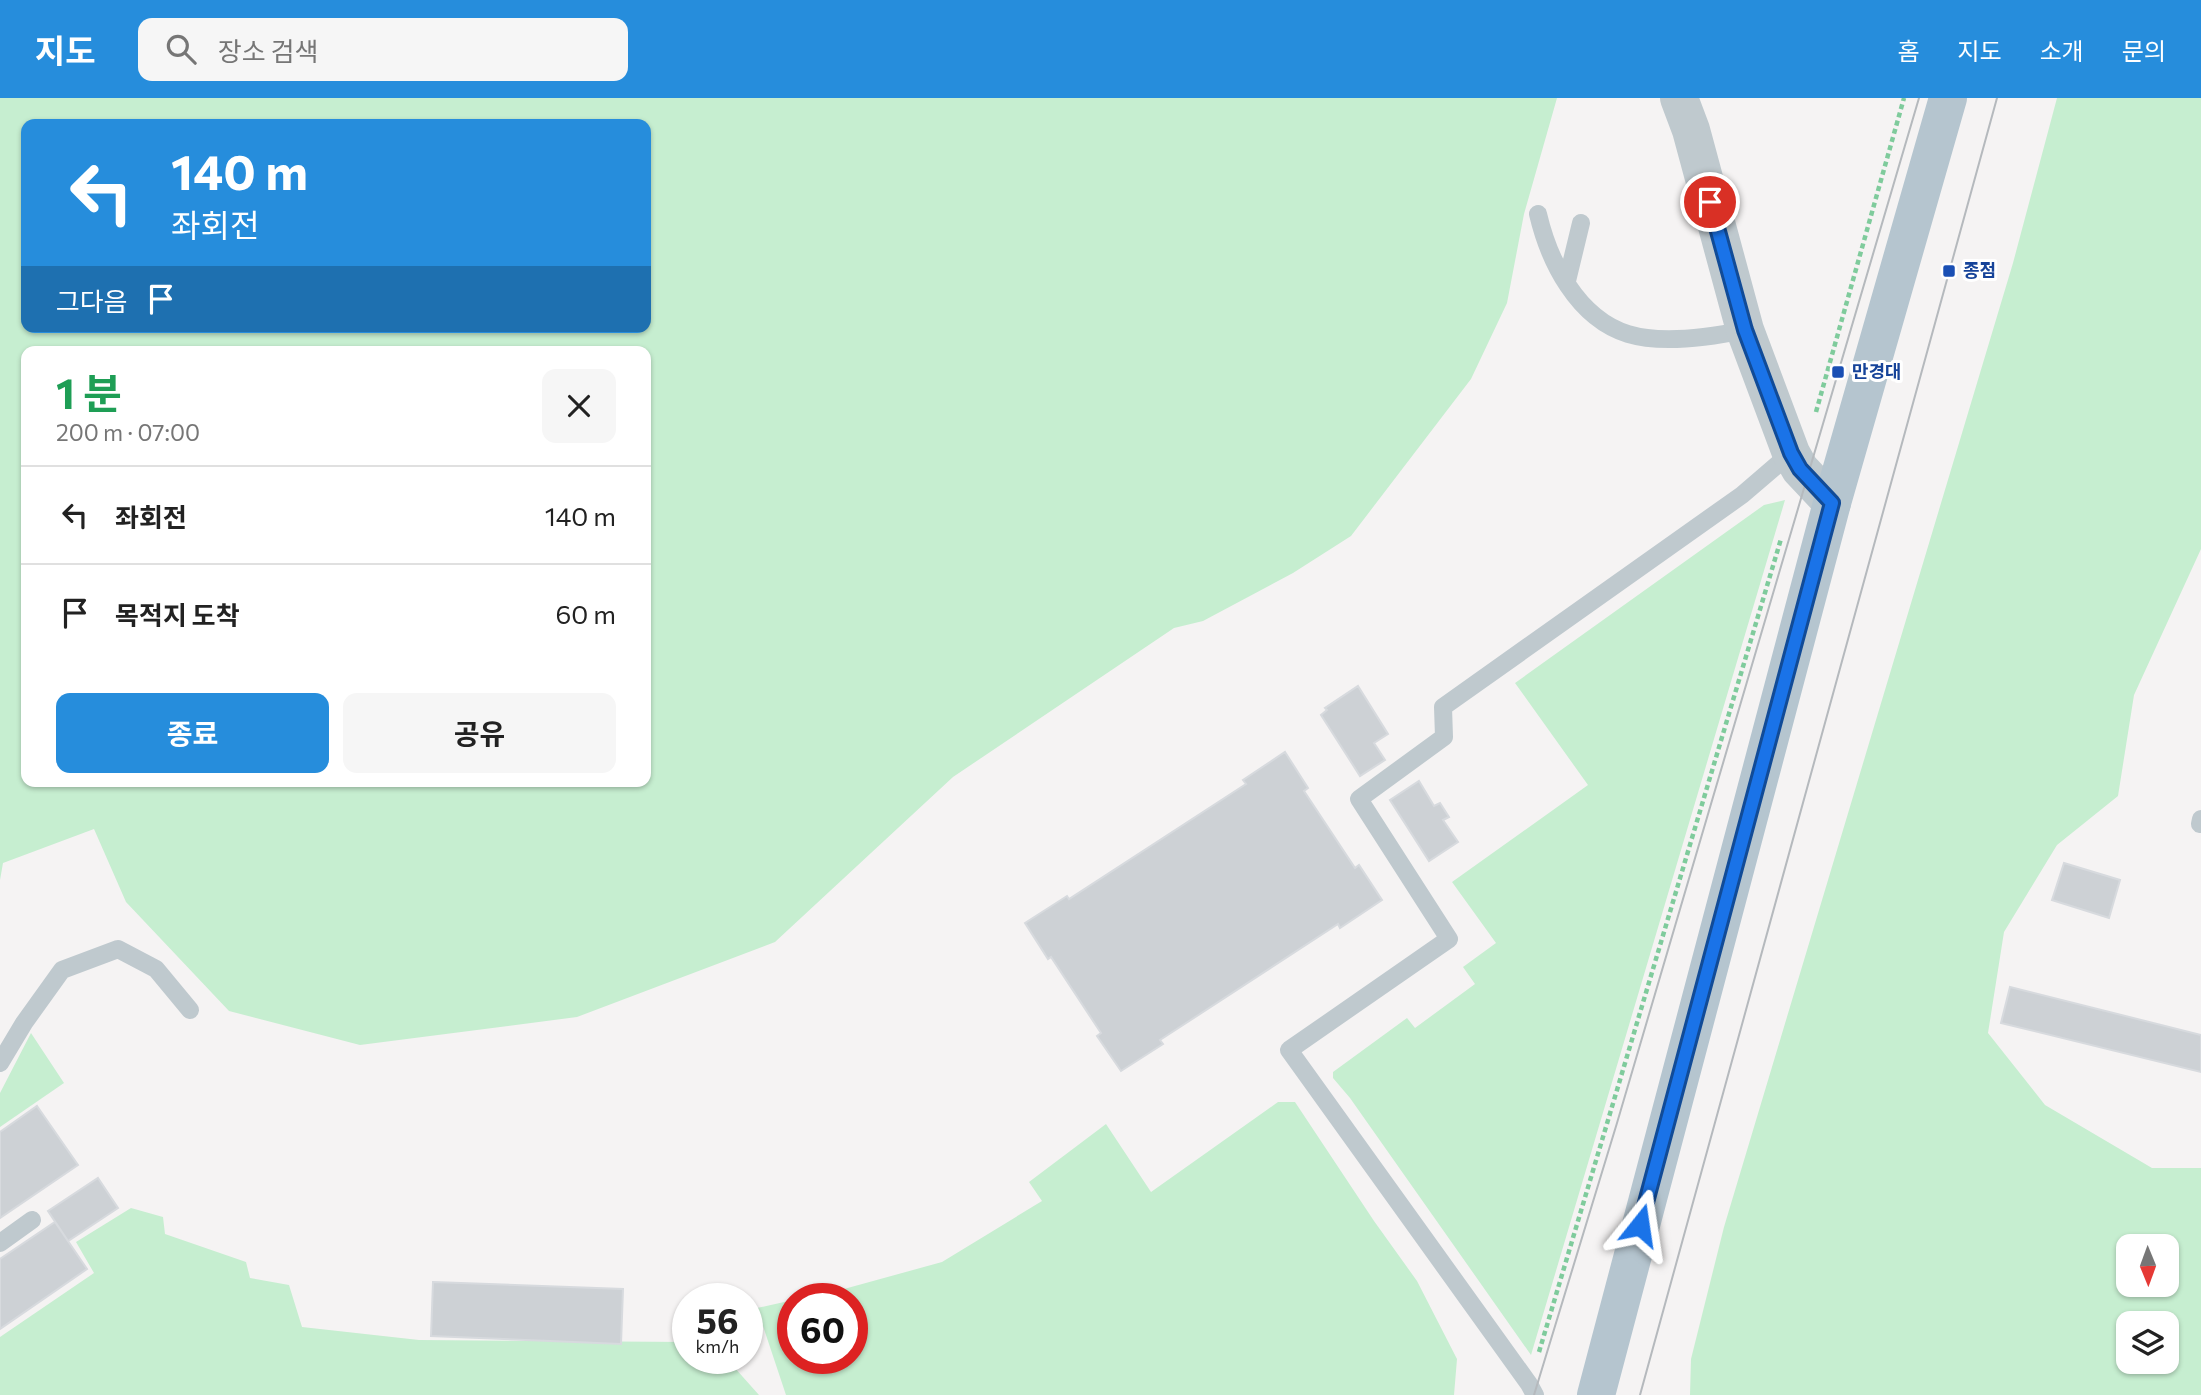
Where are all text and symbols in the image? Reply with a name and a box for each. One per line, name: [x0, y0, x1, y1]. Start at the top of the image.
search box: [138, 18, 628, 81]
text: 지도: [35, 29, 96, 70]
icon: search: [162, 30, 200, 68]
text: 장소 검색: [218, 35, 318, 66]
text: 홈: [1897, 36, 1919, 65]
text: 지도: [1957, 36, 2002, 65]
text: 소개: [2040, 36, 2084, 65]
text: 문의: [2122, 36, 2166, 65]
text: 140 m: [171, 140, 308, 200]
icon: left: [56, 147, 147, 238]
pin: [1680, 172, 1740, 232]
icon: arrive: [1691, 183, 1729, 221]
text: 좌회전: [171, 204, 259, 244]
place label: 종점: [1963, 259, 1996, 281]
marker: 종점: [1941, 263, 1957, 279]
icon: arrive: [142, 280, 180, 318]
text: 그다음: [56, 285, 128, 316]
place label: 만경대: [1852, 360, 1902, 382]
marker: 만경대: [1830, 364, 1846, 380]
text: 1 분: [56, 366, 122, 418]
button: close: [542, 369, 616, 443]
text: 200 m · 07:00: [56, 418, 200, 446]
icon: left: [56, 496, 94, 534]
text: 140 m: [545, 500, 616, 531]
text: 좌회전: [115, 501, 187, 532]
icon: arrive: [56, 594, 94, 632]
text: 60 m: [556, 598, 616, 629]
text: 목적지 도착: [115, 599, 240, 630]
button: 종료: [56, 693, 329, 773]
button: 공유: [343, 693, 616, 773]
position arrow: [1603, 1188, 1677, 1262]
north arrow: [2116, 1234, 2179, 1297]
map controls: [2116, 1234, 2179, 1374]
speed limit sign: 60: [777, 1283, 868, 1374]
text: 56: [696, 1298, 738, 1341]
button: layers: [2116, 1311, 2179, 1374]
text: km/h: [696, 1335, 739, 1357]

